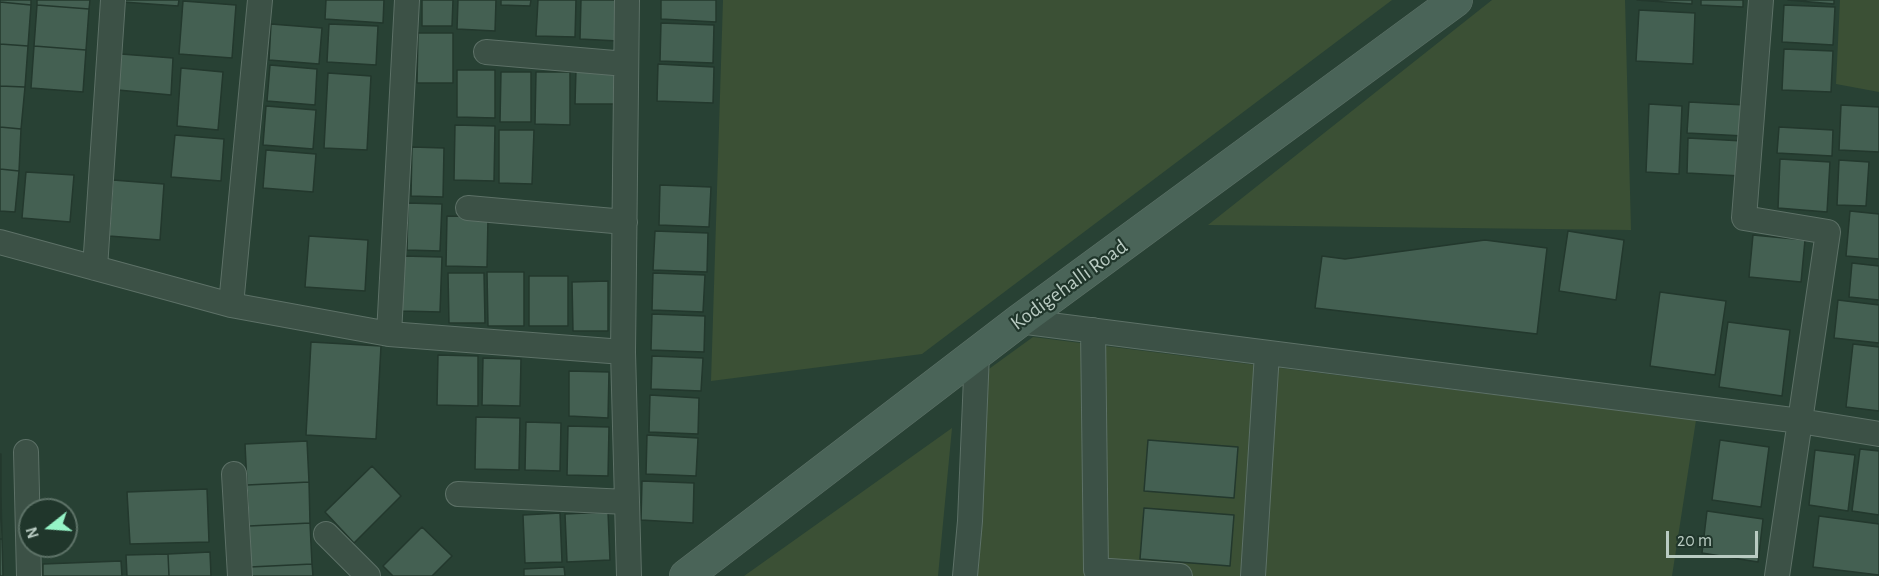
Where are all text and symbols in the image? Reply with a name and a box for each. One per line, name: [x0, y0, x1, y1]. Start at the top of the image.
street label: Kodigehalli Road: [1006, 234, 1132, 336]
north arrow: [18, 498, 78, 558]
scale bar: [1669, 519, 1760, 557]
text: N: [23, 525, 42, 540]
text: 20 m: [1677, 532, 1712, 550]

